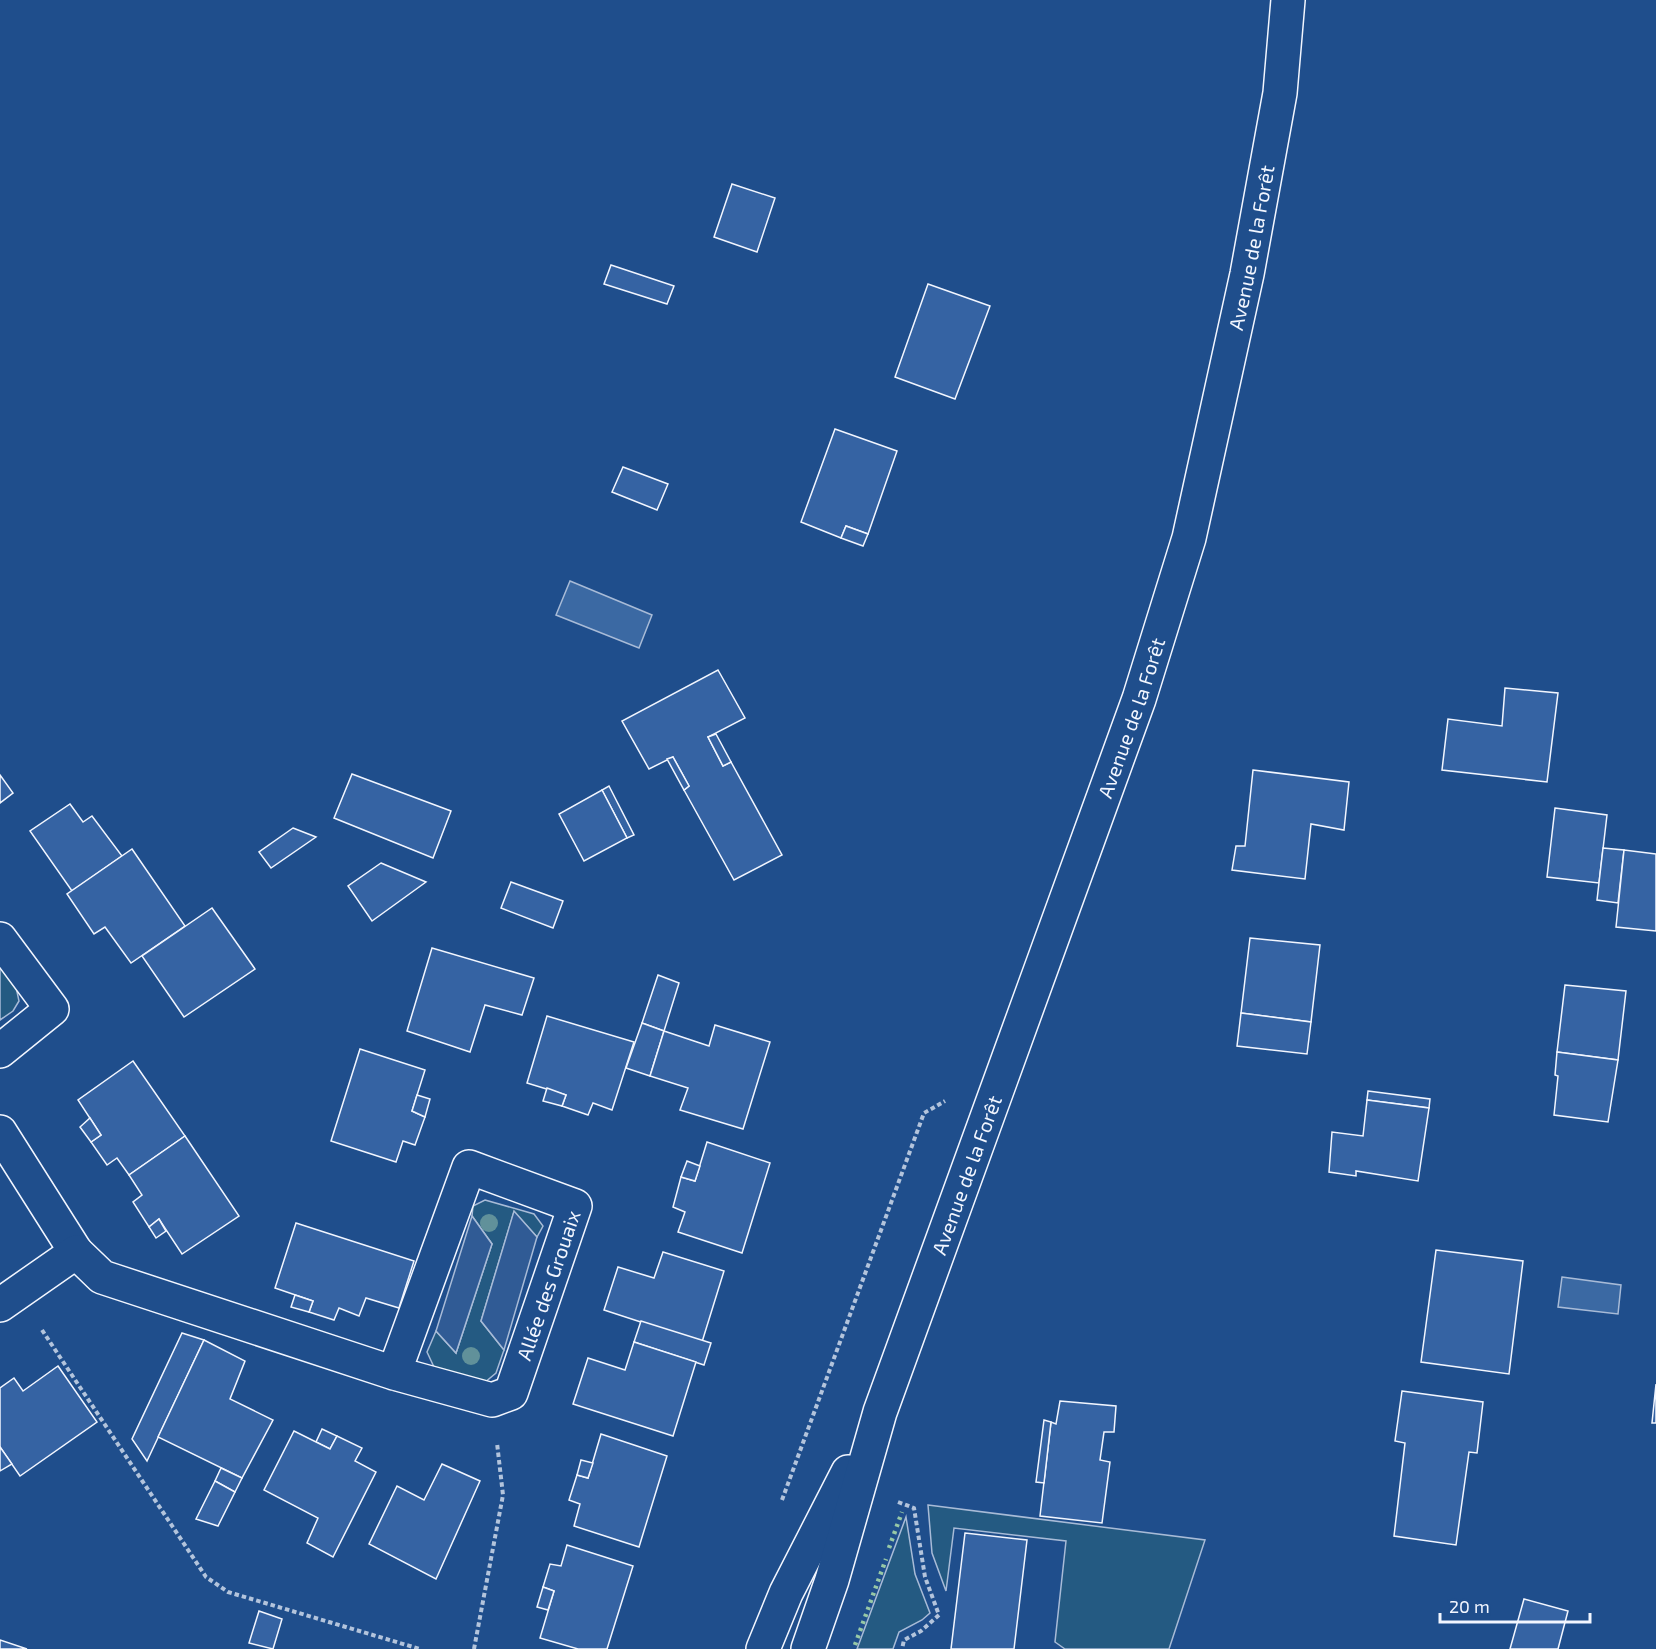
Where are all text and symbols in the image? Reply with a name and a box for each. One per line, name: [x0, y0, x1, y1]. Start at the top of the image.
street label: Avenue de la Forêt: [1223, 163, 1279, 332]
street label: Avenue de la Forêt: [1092, 634, 1169, 801]
street label: Avenue de la Forêt: [926, 1092, 1006, 1258]
street label: Allée des Grouaix: [511, 1207, 585, 1363]
scale bar: [1440, 1586, 1590, 1624]
text: 20 m: [1449, 1595, 1490, 1617]

